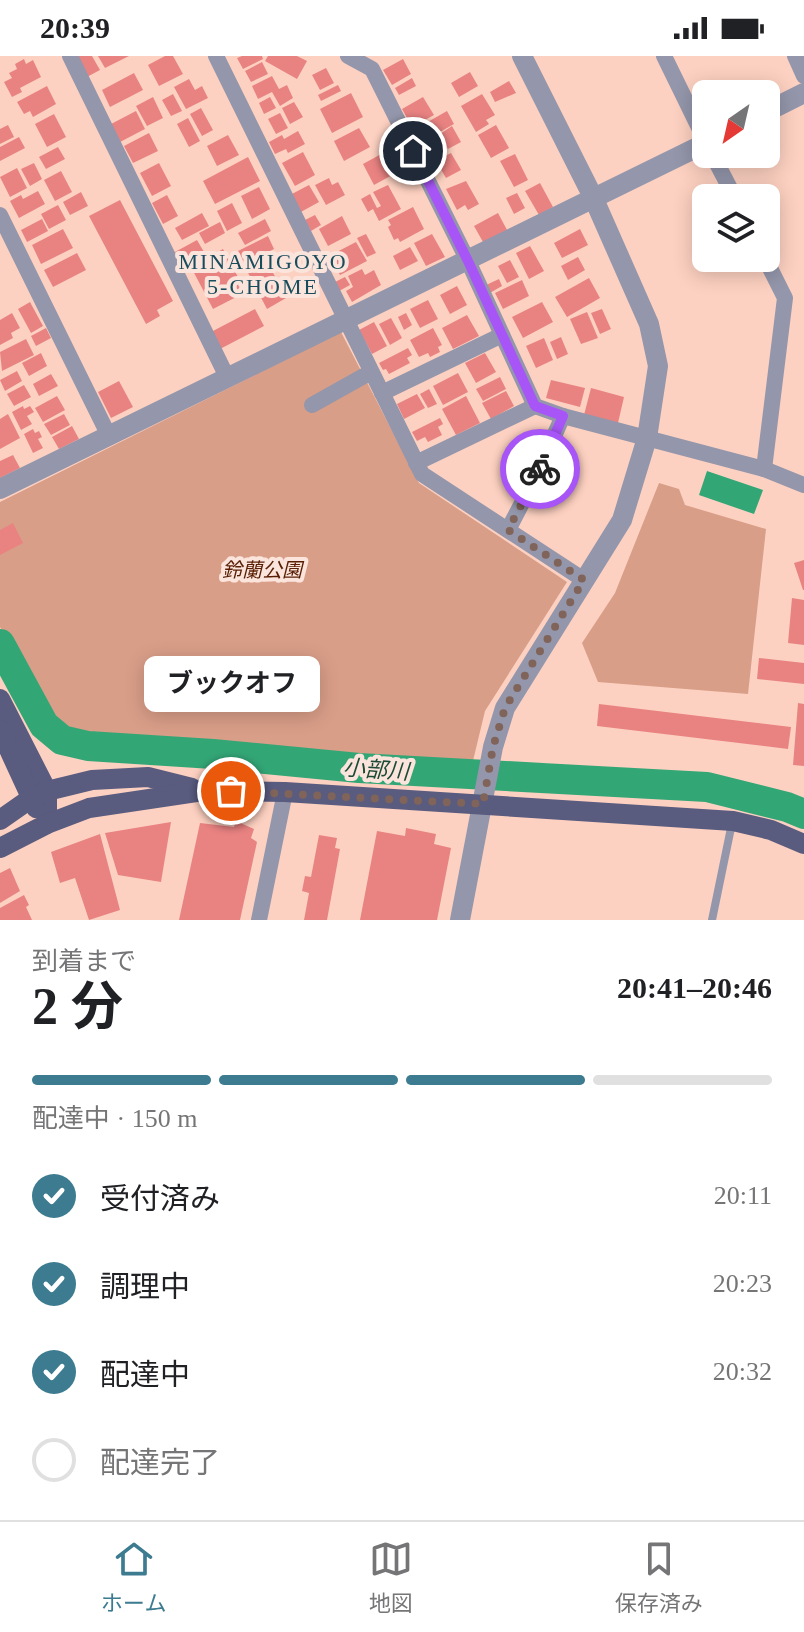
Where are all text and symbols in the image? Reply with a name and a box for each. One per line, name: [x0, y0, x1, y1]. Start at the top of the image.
text: 20:39: [40, 11, 110, 44]
north arrow: [692, 80, 780, 168]
map controls: [692, 80, 780, 272]
pin: [379, 117, 447, 185]
icon: home: [391, 129, 435, 173]
button: layers: [692, 184, 780, 272]
district label: MINAMIGOYO 5-CHOME: [178, 249, 348, 299]
courier: [500, 429, 580, 509]
icon: bike: [518, 447, 562, 491]
park label: 鈴蘭公園: [222, 559, 305, 581]
callout: ブックオフ: [143, 655, 319, 711]
text: ブックオフ: [167, 669, 297, 698]
water label: 小部川: [342, 755, 412, 784]
pin: [197, 757, 265, 825]
icon: bag: [209, 769, 253, 813]
text: 到着まで: [32, 947, 136, 976]
text: 20:41–20:46: [617, 971, 772, 1004]
text: 2 分: [32, 978, 123, 1035]
text: 配達中 · 150 m: [32, 1104, 197, 1133]
icon: check: [32, 1174, 76, 1218]
text: 20:11: [714, 1181, 772, 1210]
text: 受付済み: [100, 1182, 220, 1215]
icon: check: [32, 1262, 76, 1306]
text: 20:23: [713, 1269, 772, 1298]
text: 調理中: [100, 1270, 190, 1303]
icon: check: [32, 1350, 76, 1394]
text: 20:32: [713, 1357, 772, 1386]
text: 配達中: [100, 1358, 190, 1391]
text: 配達完了: [100, 1446, 220, 1479]
tab: ホーム: [101, 1537, 166, 1617]
tab: 地図: [369, 1537, 413, 1617]
tab: 保存済み: [615, 1537, 703, 1617]

